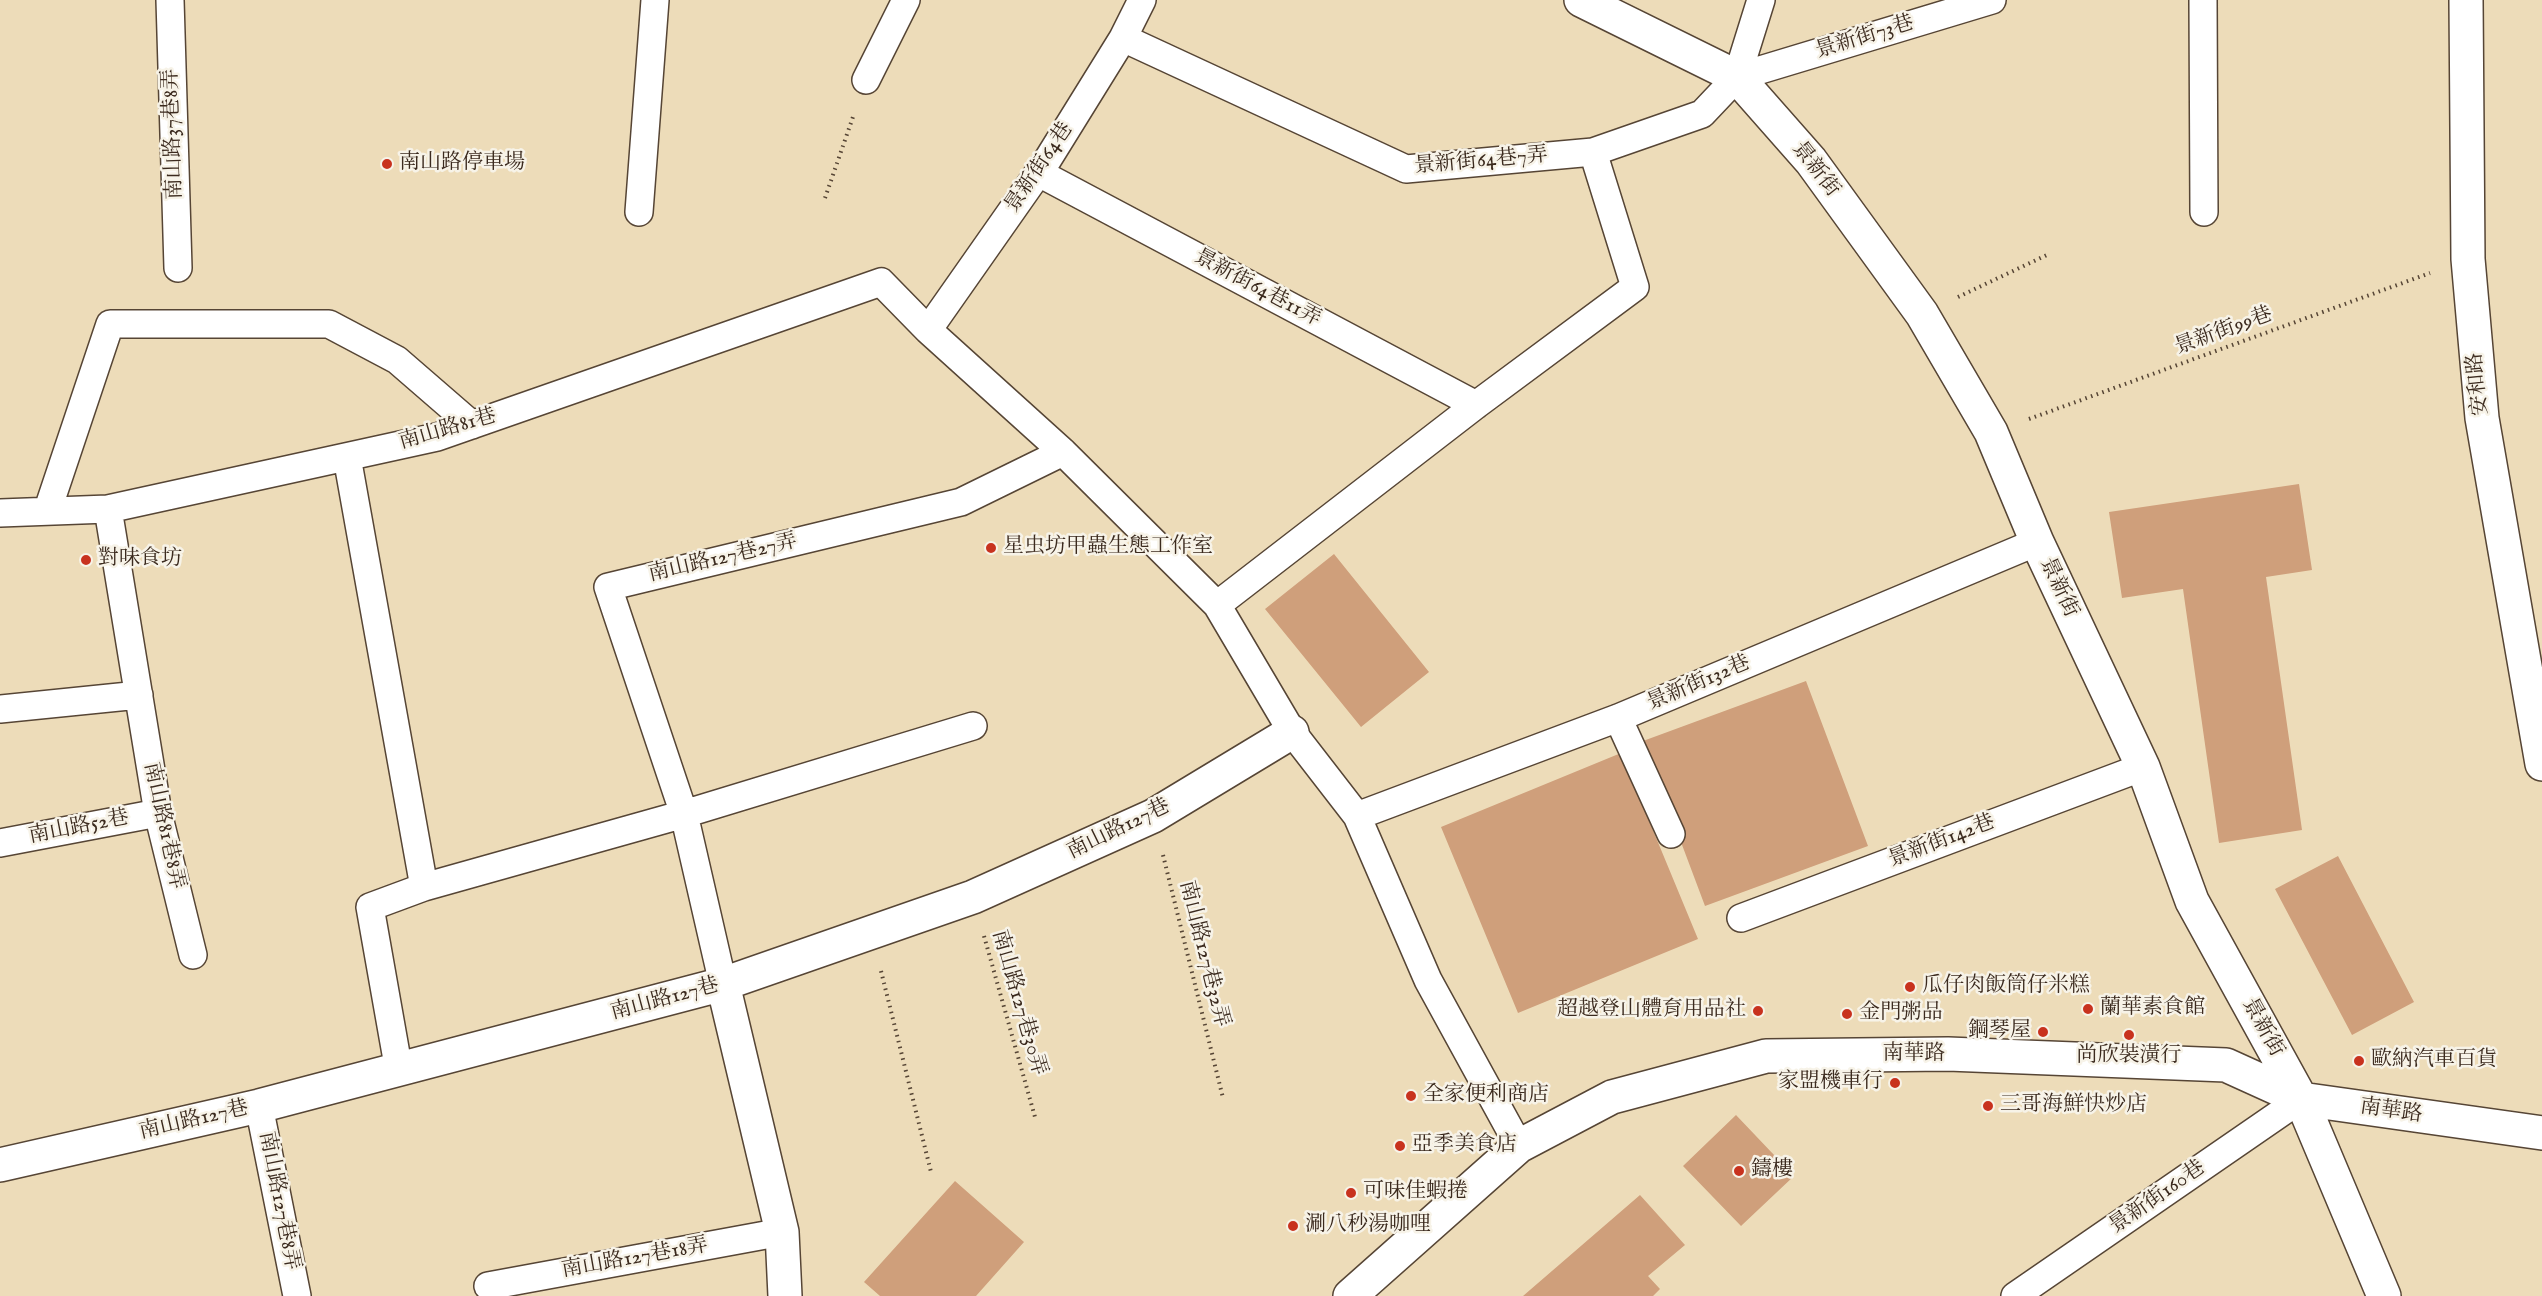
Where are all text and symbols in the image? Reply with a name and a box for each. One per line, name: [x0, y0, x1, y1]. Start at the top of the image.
street label: 景新街73巷: [1813, 11, 1917, 65]
street label: 南山路37巷8弄: [159, 68, 189, 200]
street label: 景新街64巷: [1001, 118, 1079, 218]
street label: 景新街: [1786, 137, 1844, 203]
street label: 景新街64巷7弄: [1413, 144, 1549, 180]
place label: 南山路停車場: [399, 151, 525, 177]
marker: 南山路停車場: [380, 157, 394, 171]
street label: 景新街64巷11弄: [1189, 245, 1325, 333]
street label: 景新街99巷: [2172, 303, 2276, 361]
street label: 安和路: [2463, 351, 2495, 417]
street label: 南山路81巷: [396, 404, 500, 456]
street label: 南山路127巷27弄: [646, 530, 800, 588]
place label: 星虫坊甲蟲生態工作室: [1003, 535, 1213, 561]
marker: 星虫坊甲蟲生態工作室: [984, 541, 998, 555]
place label: 對味食坊: [98, 547, 182, 573]
marker: 對味食坊: [79, 553, 93, 567]
street label: 景新街: [2033, 554, 2083, 622]
street label: 景新街132巷: [1644, 651, 1754, 717]
street label: 南山路81巷8弄: [137, 760, 189, 892]
street label: 南山路127巷: [1063, 794, 1175, 866]
street label: 南山路52巷: [27, 806, 131, 850]
street label: 景新街142巷: [1885, 810, 1999, 874]
street label: 南山路127巷32弄: [1173, 878, 1233, 1030]
street label: 南山路127巷30弄: [985, 927, 1051, 1079]
street label: 南山路127巷: [608, 973, 722, 1027]
place label: 瓜仔肉飯筒仔米糕: [1922, 974, 2090, 1000]
marker: 瓜仔肉飯筒仔米糕: [1903, 980, 1917, 994]
street label: 景新街: [2236, 994, 2288, 1062]
place label: 蘭華素食館: [2100, 996, 2205, 1022]
place label: 超越登山體育用品社: [1557, 998, 1746, 1024]
place label: 金門粥品: [1859, 1001, 1943, 1027]
marker: 蘭華素食館: [2081, 1002, 2095, 1016]
marker: 超越登山體育用品社: [1751, 1004, 1765, 1018]
marker: 金門粥品: [1840, 1007, 1854, 1021]
place label: 鋼琴屋: [1968, 1019, 2031, 1045]
marker: 鋼琴屋: [2036, 1025, 2050, 1039]
marker: 尚欣裝潢行: [2122, 1028, 2136, 1042]
street label: 南華路: [1883, 1042, 1945, 1068]
place label: 尚欣裝潢行: [2077, 1044, 2181, 1070]
place label: 歐納汽車百貨: [2371, 1048, 2497, 1074]
marker: 歐納汽車百貨: [2352, 1054, 2366, 1068]
place label: 家盟機車行: [1778, 1070, 1883, 1096]
marker: 家盟機車行: [1888, 1076, 1902, 1090]
place label: 全家便利商店: [1423, 1083, 1549, 1109]
marker: 全家便利商店: [1404, 1089, 1418, 1103]
place label: 三哥海鮮快炒店: [2000, 1093, 2147, 1119]
street label: 南華路: [2358, 1095, 2424, 1129]
street label: 南山路127巷: [137, 1096, 251, 1146]
marker: 三哥海鮮快炒店: [1981, 1099, 1995, 1113]
street label: 南山路127巷8弄: [252, 1130, 304, 1272]
place label: 亞季美食店: [1412, 1133, 1517, 1159]
marker: 亞季美食店: [1393, 1139, 1407, 1153]
street label: 景新街160巷: [2105, 1156, 2211, 1240]
place label: 鑄樓: [1751, 1158, 1793, 1184]
marker: 鑄樓: [1732, 1164, 1746, 1178]
place label: 可味佳蝦捲: [1363, 1180, 1468, 1206]
marker: 可味佳蝦捲: [1344, 1186, 1358, 1200]
place label: 涮八秒湯咖哩: [1305, 1213, 1431, 1239]
marker: 涮八秒湯咖哩: [1286, 1219, 1300, 1233]
street label: 南山路127巷18弄: [560, 1234, 710, 1284]

